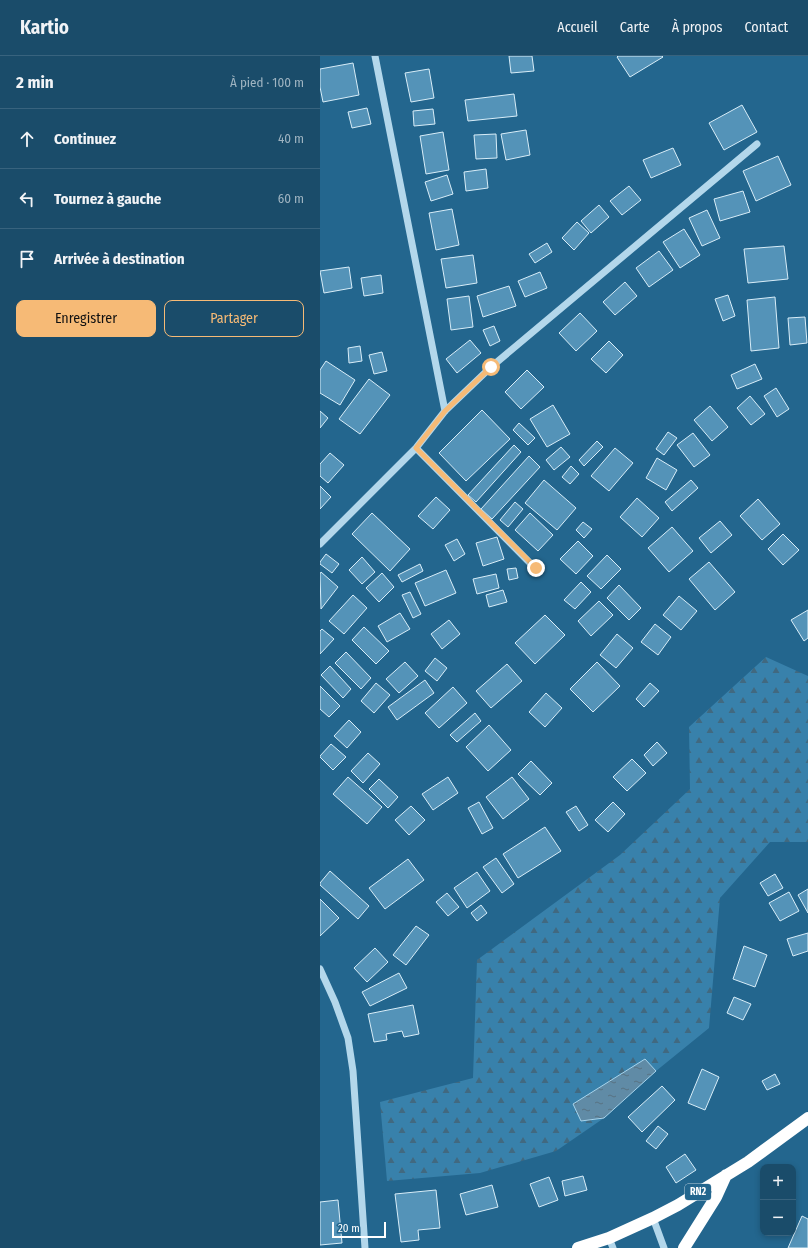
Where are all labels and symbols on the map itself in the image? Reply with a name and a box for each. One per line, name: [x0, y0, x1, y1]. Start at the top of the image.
route start: [482, 358, 500, 376]
route end: [527, 559, 545, 577]
road number: RN2: [685, 1184, 711, 1200]
scale bar: [332, 1220, 386, 1239]

